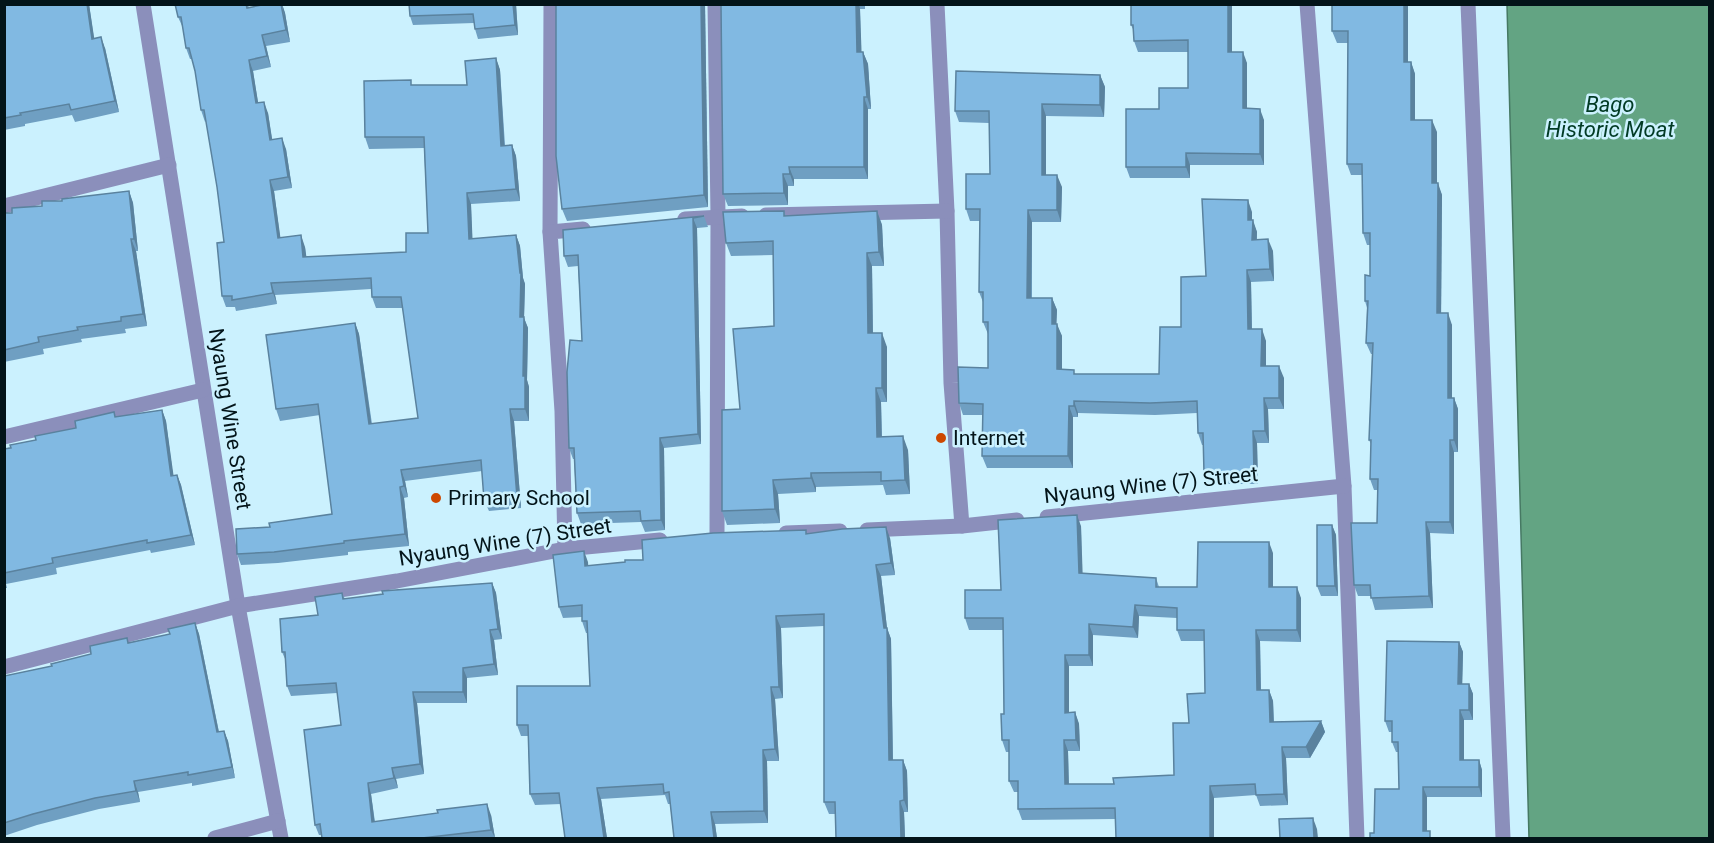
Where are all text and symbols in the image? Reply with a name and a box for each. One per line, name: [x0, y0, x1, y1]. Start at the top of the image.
water label: Bago Historic Moat: [1546, 92, 1675, 142]
street label: Nyaung Wine Street: [204, 327, 256, 512]
place label: Internet: [953, 426, 1025, 450]
marker: Internet: [934, 431, 948, 445]
street label: Nyaung Wine (7) Street: [1043, 462, 1259, 508]
place label: Primary School: [448, 486, 590, 510]
marker: Primary School: [429, 491, 443, 505]
street label: Nyaung Wine (7) Street: [397, 513, 613, 571]

